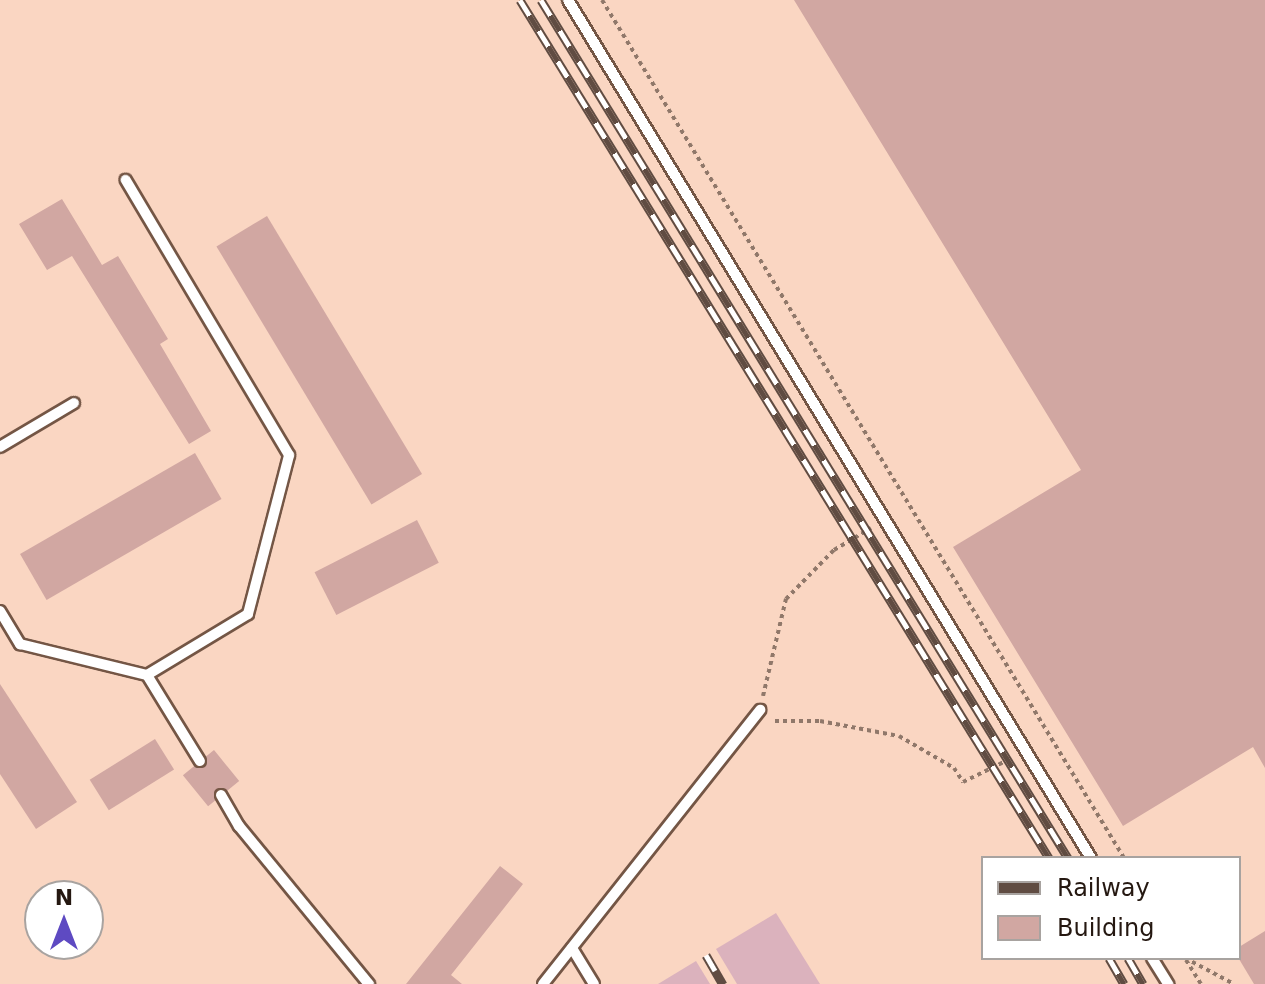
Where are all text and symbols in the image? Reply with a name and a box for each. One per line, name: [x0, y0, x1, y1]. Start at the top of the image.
legend: [981, 856, 1241, 960]
text: Railway: [1057, 874, 1150, 902]
north arrow: [24, 880, 104, 960]
text: N: [55, 885, 73, 910]
text: Building: [1057, 914, 1154, 942]

